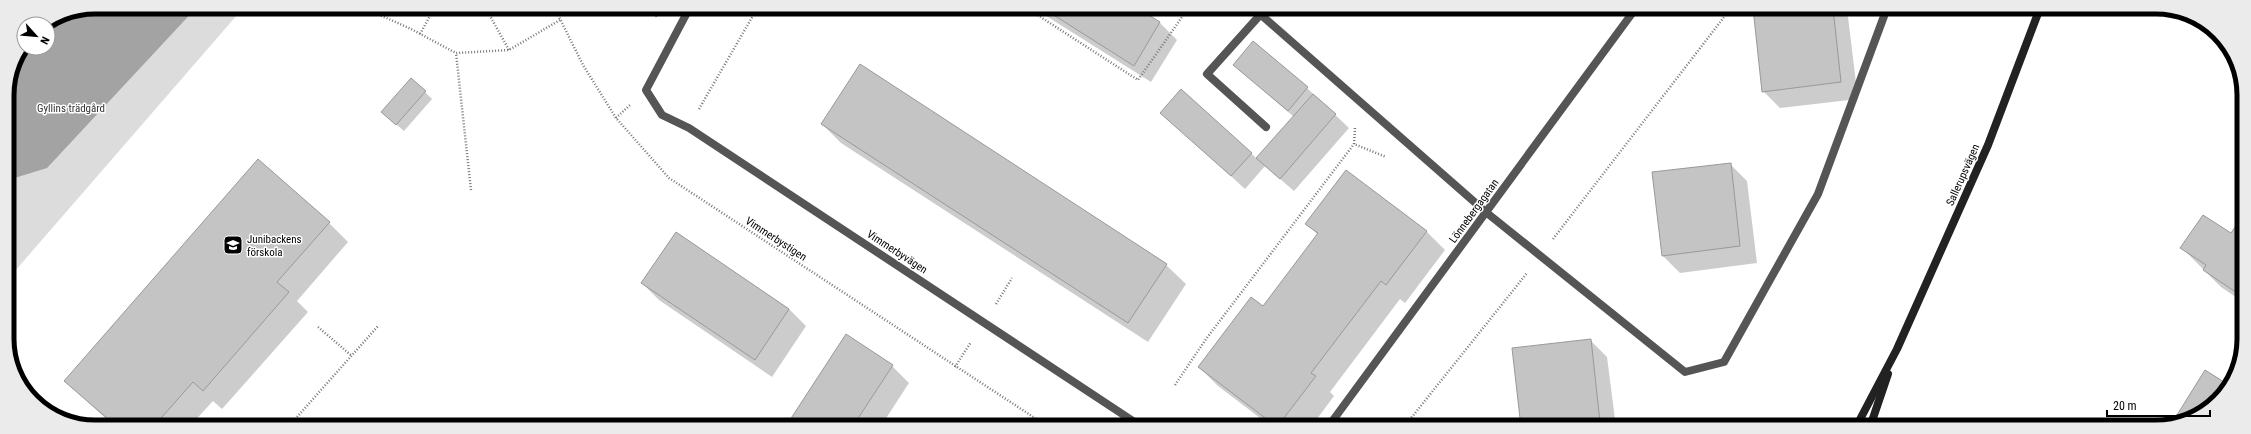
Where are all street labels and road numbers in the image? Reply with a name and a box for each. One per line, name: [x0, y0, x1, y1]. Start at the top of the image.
street label: Sallerupsvägen: [1944, 142, 1982, 208]
street label: Lönnebergagatan: [1447, 177, 1501, 245]
street label: Vimmerbystigen: [743, 214, 809, 264]
street label: Vimmerbyvägen: [864, 228, 930, 276]

